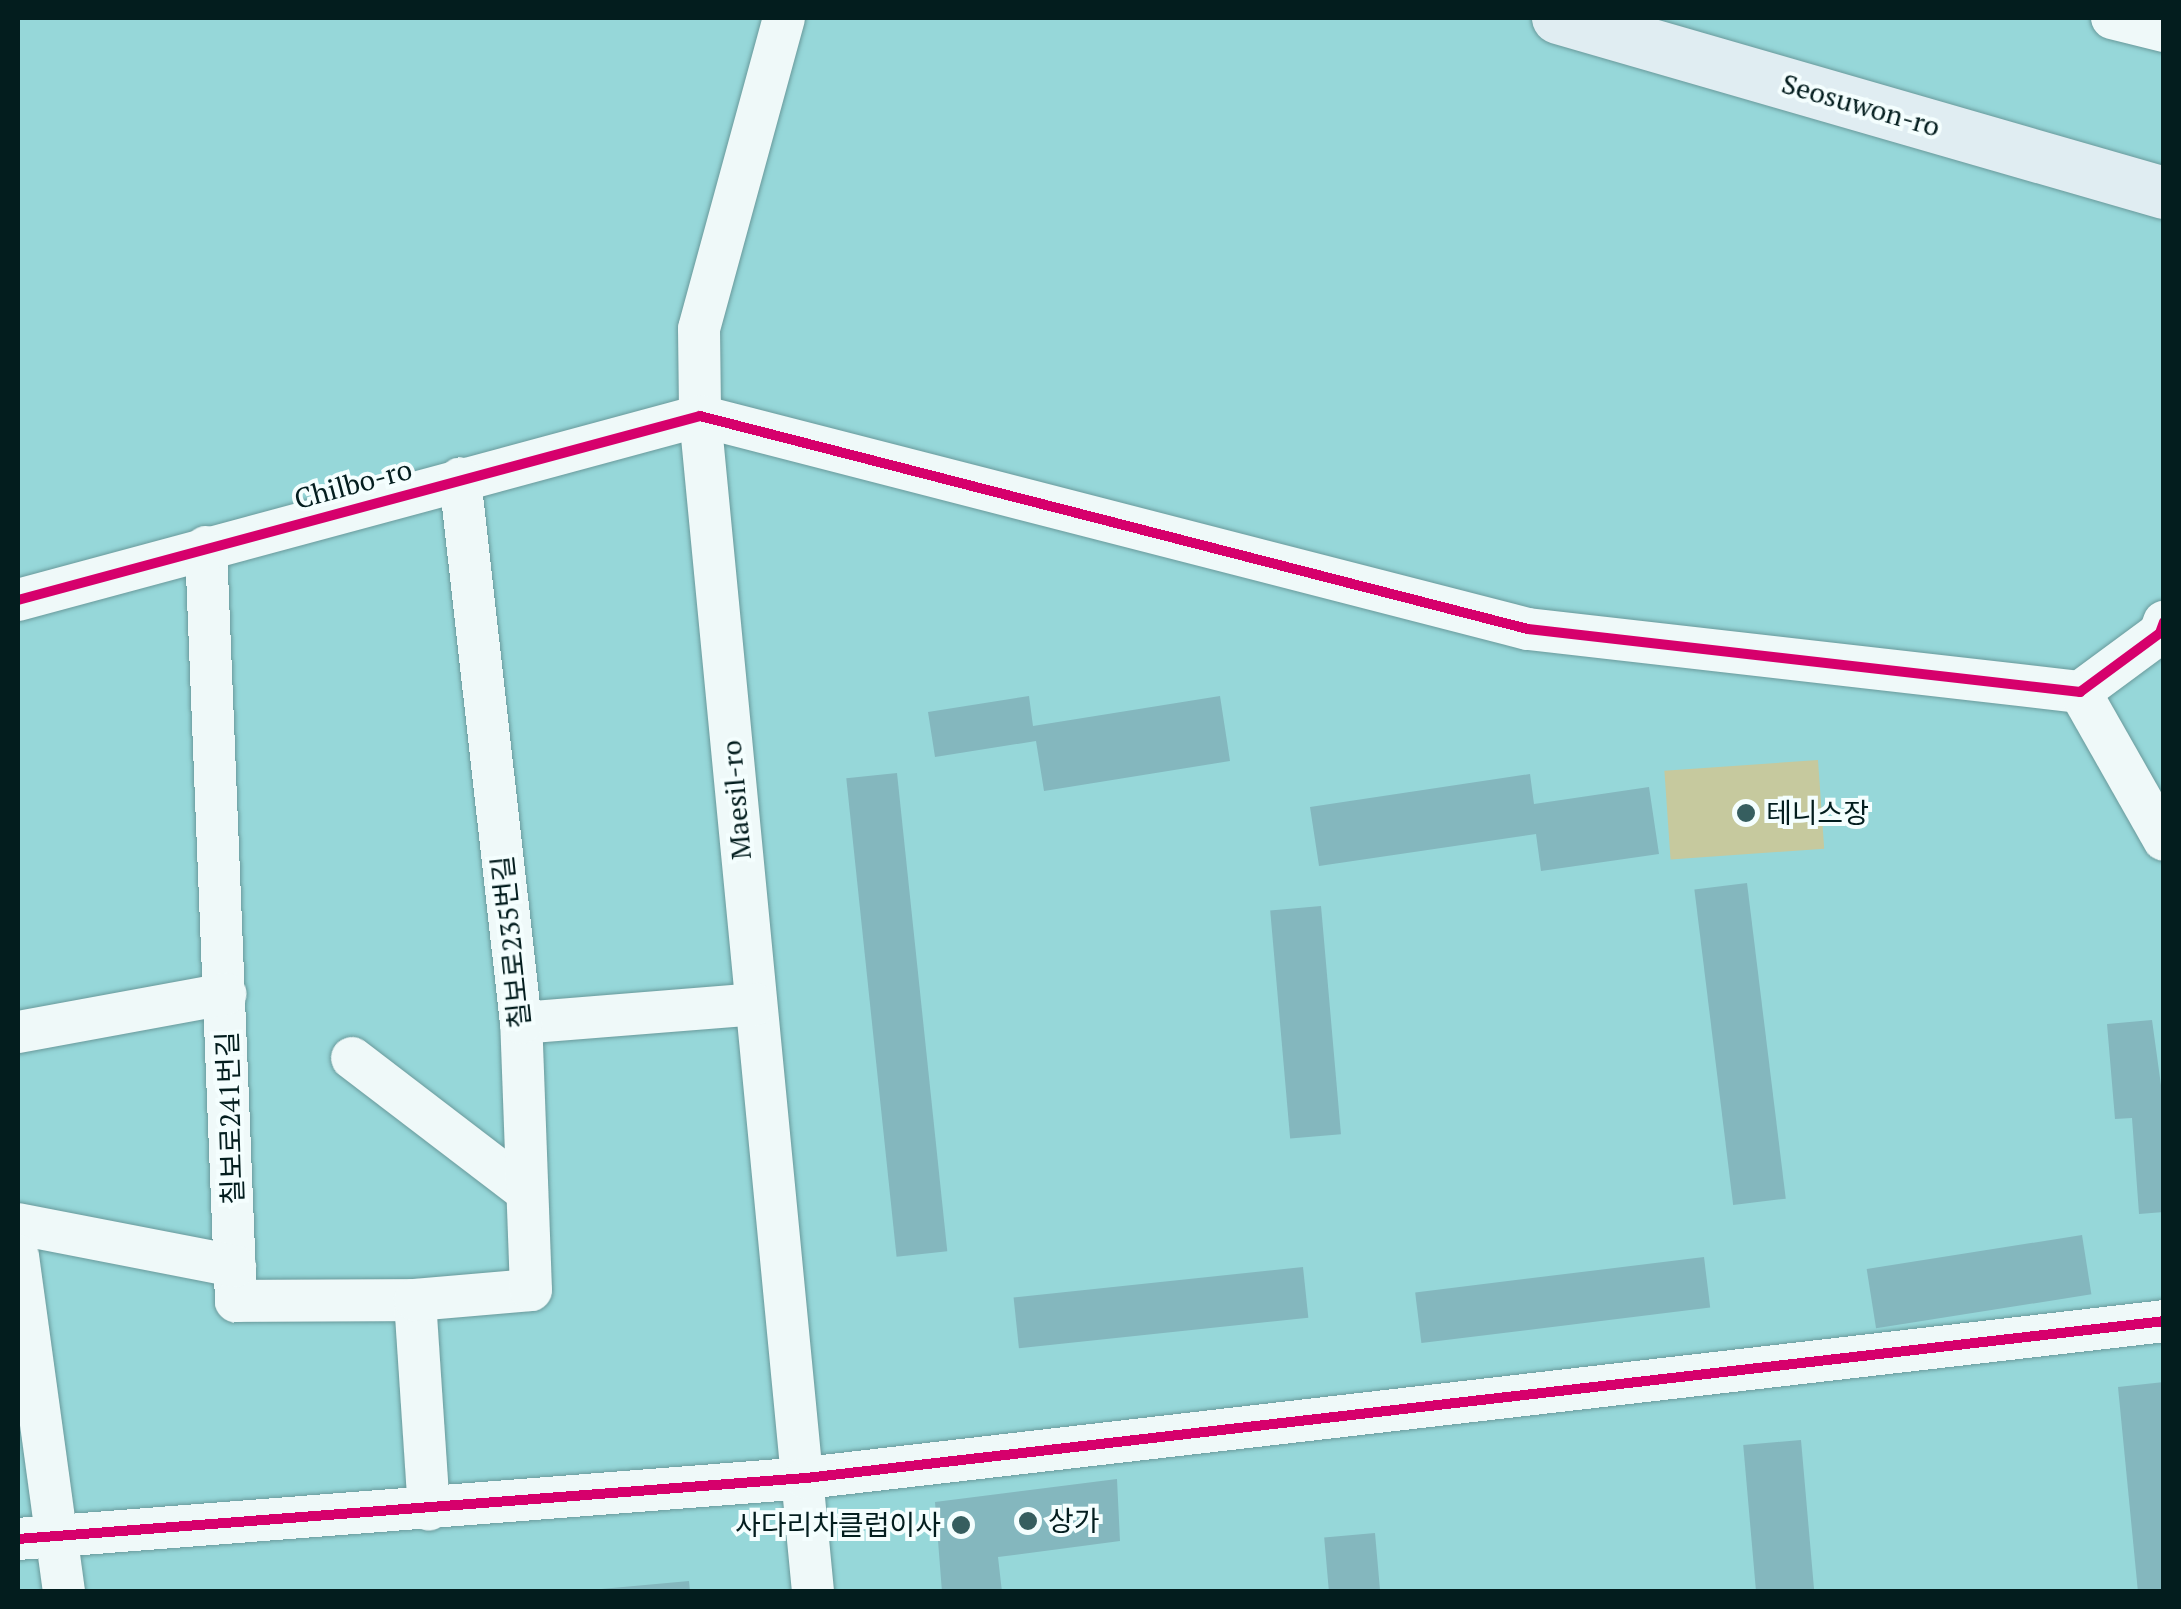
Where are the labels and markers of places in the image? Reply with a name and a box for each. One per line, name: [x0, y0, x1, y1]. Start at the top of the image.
place label: 테니스장: [1766, 796, 1869, 830]
marker: 테니스장: [1735, 802, 1757, 824]
place label: 상가: [1048, 1504, 1100, 1538]
place label: 사다리차클럽이사: [735, 1508, 941, 1542]
marker: 상가: [1017, 1510, 1039, 1532]
marker: 사다리차클럽이사: [950, 1514, 972, 1536]

